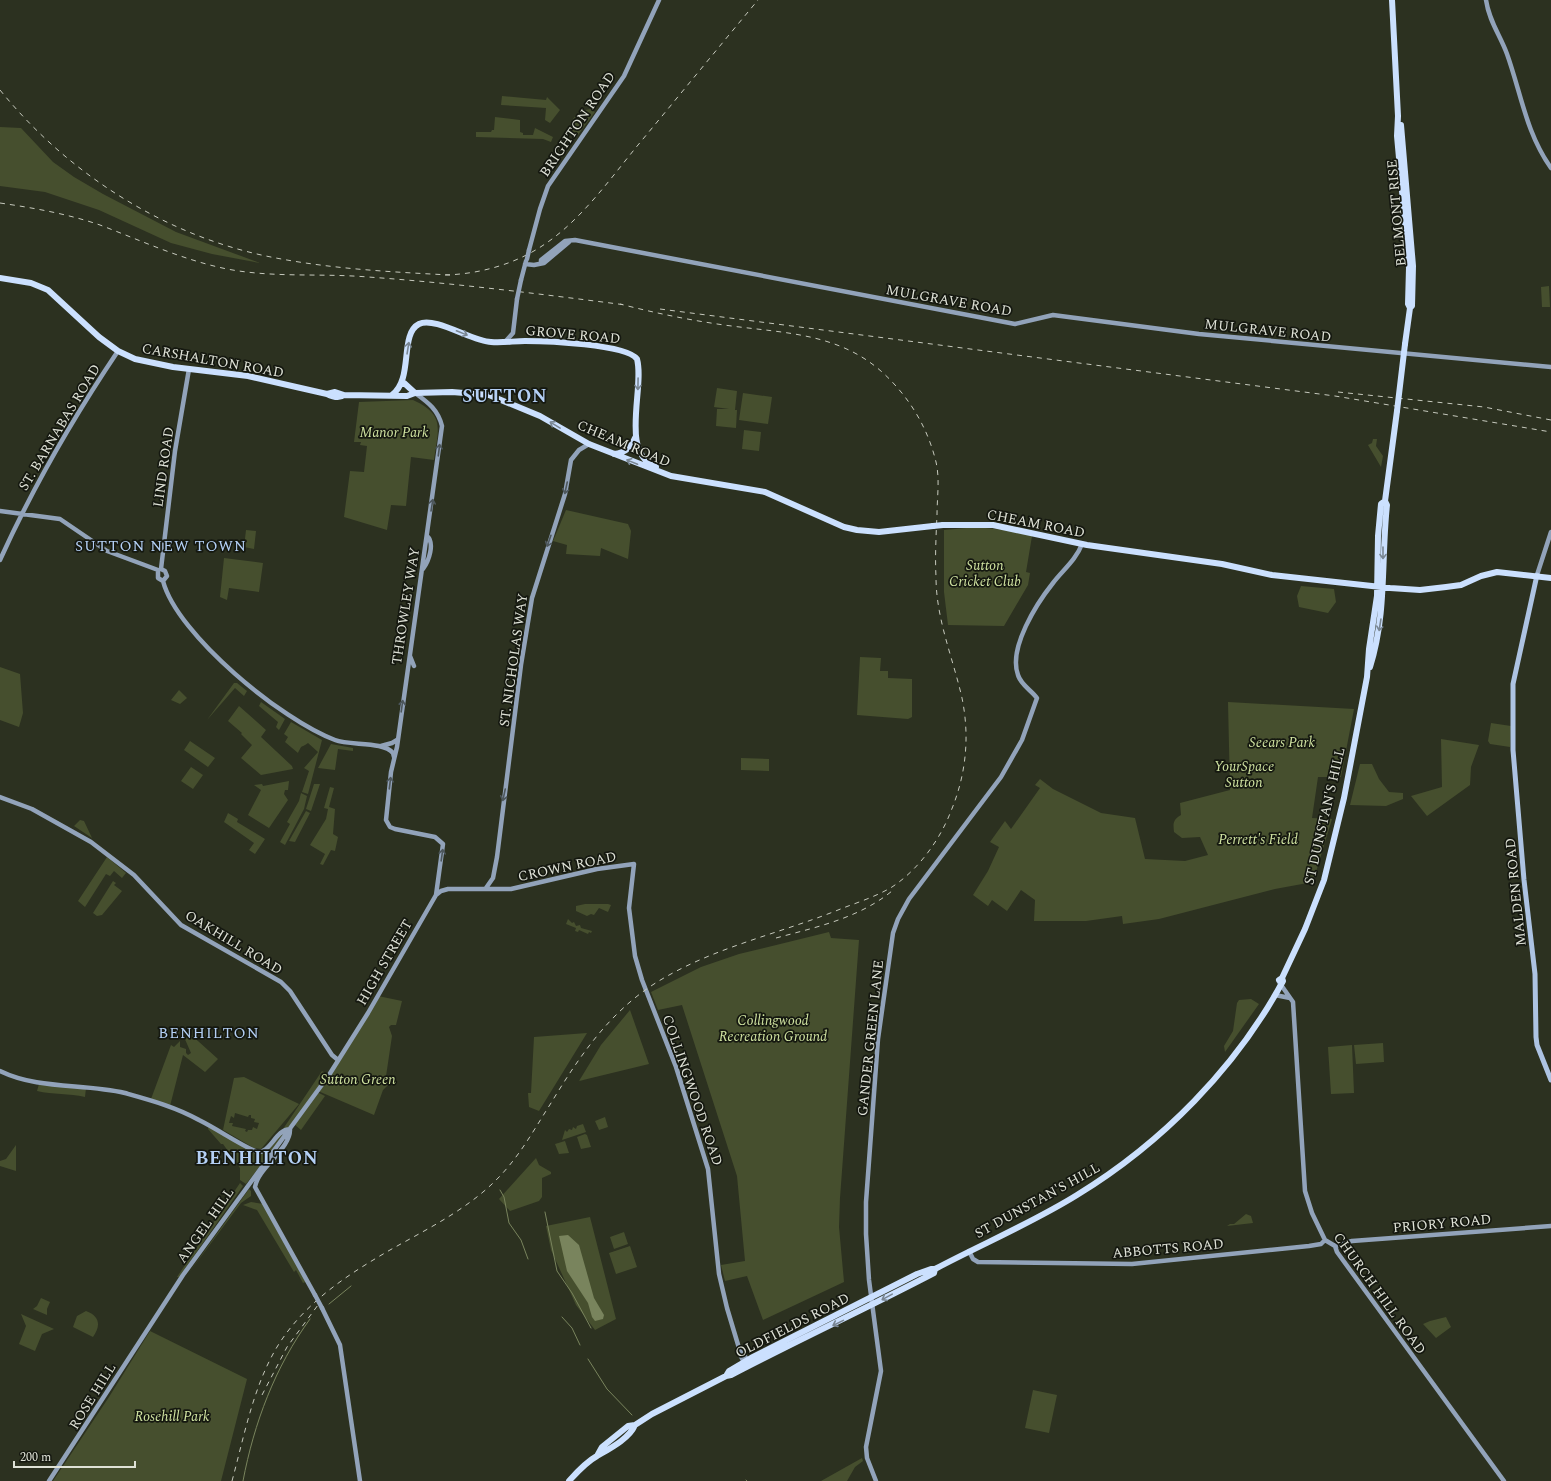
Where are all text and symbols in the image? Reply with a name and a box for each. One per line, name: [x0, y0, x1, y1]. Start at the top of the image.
street label: BRIGHTON ROAD: [534, 67, 620, 181]
street label: BELMONT RISE: [1381, 159, 1412, 267]
street label: MULGRAVE ROAD: [884, 279, 1014, 322]
street label: MULGRAVE ROAD: [1203, 313, 1332, 348]
street label: GROVE ROAD: [525, 320, 621, 349]
one-way arrow: [456, 330, 468, 338]
street label: CARSHALTON ROAD: [140, 338, 286, 383]
one-way arrow: [404, 342, 412, 355]
street label: ST. BARNABAS ROAD: [13, 360, 106, 495]
one-way arrow: [634, 377, 641, 390]
district label: SUTTON: [462, 383, 548, 410]
street label: CHEAM ROAD: [574, 414, 674, 473]
one-way arrow: [550, 421, 561, 429]
park label: Manor Park: [360, 422, 429, 443]
street label: LIND ROAD: [147, 425, 180, 509]
one-way arrow: [435, 444, 443, 457]
one-way arrow: [627, 457, 639, 465]
one-way arrow: [561, 481, 569, 494]
one-way arrow: [428, 498, 436, 511]
street label: CHEAM ROAD: [985, 504, 1087, 543]
district label: SUTTON NEW TOWN: [75, 535, 247, 558]
one-way arrow: [545, 535, 552, 548]
street label: THROWLEY WAY: [386, 546, 425, 666]
one-way arrow: [1379, 546, 1387, 559]
park label: Sutton Cricket Club: [949, 555, 1021, 592]
street label: ST. NICHOLAS WAY: [494, 592, 533, 728]
one-way arrow: [1375, 618, 1383, 631]
one-way arrow: [398, 700, 406, 713]
park label: Seears Park: [1249, 732, 1315, 753]
street label: ST DUNSTAN'S HILL: [1298, 745, 1351, 887]
park label: YourSpace Sutton: [1214, 756, 1274, 793]
one-way arrow: [386, 777, 394, 790]
one-way arrow: [500, 788, 508, 801]
park label: Perrett's Field: [1218, 829, 1298, 850]
street label: MALDEN ROAD: [1499, 837, 1532, 947]
street label: CROWN ROAD: [516, 846, 618, 887]
one-way arrow: [438, 849, 446, 862]
street label: OAKHILL ROAD: [181, 905, 287, 980]
street label: HIGH STREET: [351, 915, 418, 1009]
street label: GANDER GREEN LANE: [852, 959, 889, 1117]
park label: Collingwood Recreation Ground: [719, 1010, 827, 1047]
street label: COLLINGWOOD ROAD: [657, 1012, 728, 1168]
district label: BENHILTON: [158, 1022, 260, 1045]
park label: Sutton Green: [320, 1069, 396, 1090]
district label: BENHILTON: [195, 1145, 319, 1172]
street label: ST DUNSTAN'S HILL: [971, 1157, 1104, 1244]
street label: ANGEL HILL: [171, 1183, 239, 1267]
street label: PRIORY ROAD: [1392, 1209, 1492, 1238]
street label: CHURCH HILL ROAD: [1328, 1228, 1431, 1359]
street label: ABBOTTS ROAD: [1112, 1233, 1225, 1264]
street label: OLDFIELDS ROAD: [731, 1287, 853, 1363]
one-way arrow: [881, 1294, 893, 1301]
one-way arrow: [832, 1320, 844, 1327]
street label: ROSE HILL: [64, 1359, 121, 1434]
park label: Rosehill Park: [134, 1406, 210, 1427]
scale bar: [14, 1443, 135, 1469]
text: 200 m: [20, 1448, 51, 1467]

